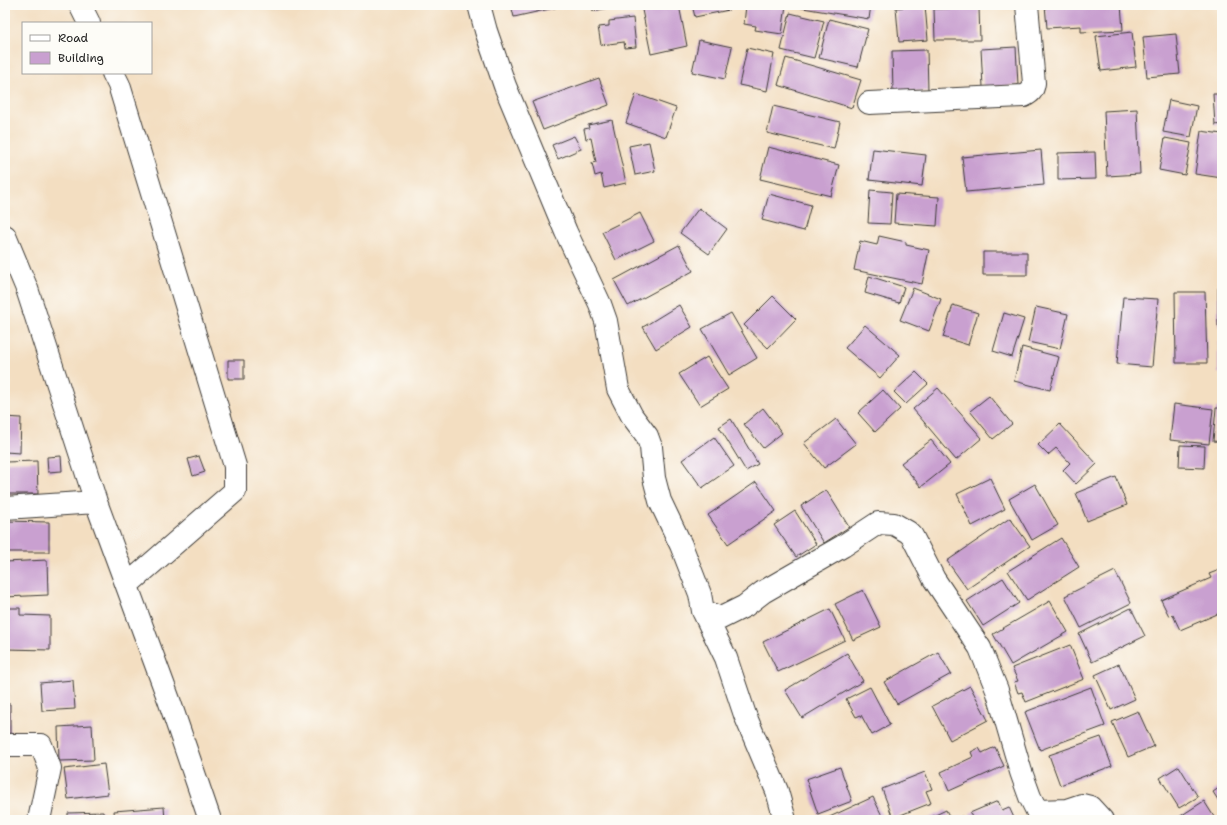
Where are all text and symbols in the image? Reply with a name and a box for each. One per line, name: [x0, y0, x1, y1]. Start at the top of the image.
legend: [22, 22, 152, 74]
text: Road: [58, 30, 89, 46]
text: Building: [58, 50, 104, 66]

